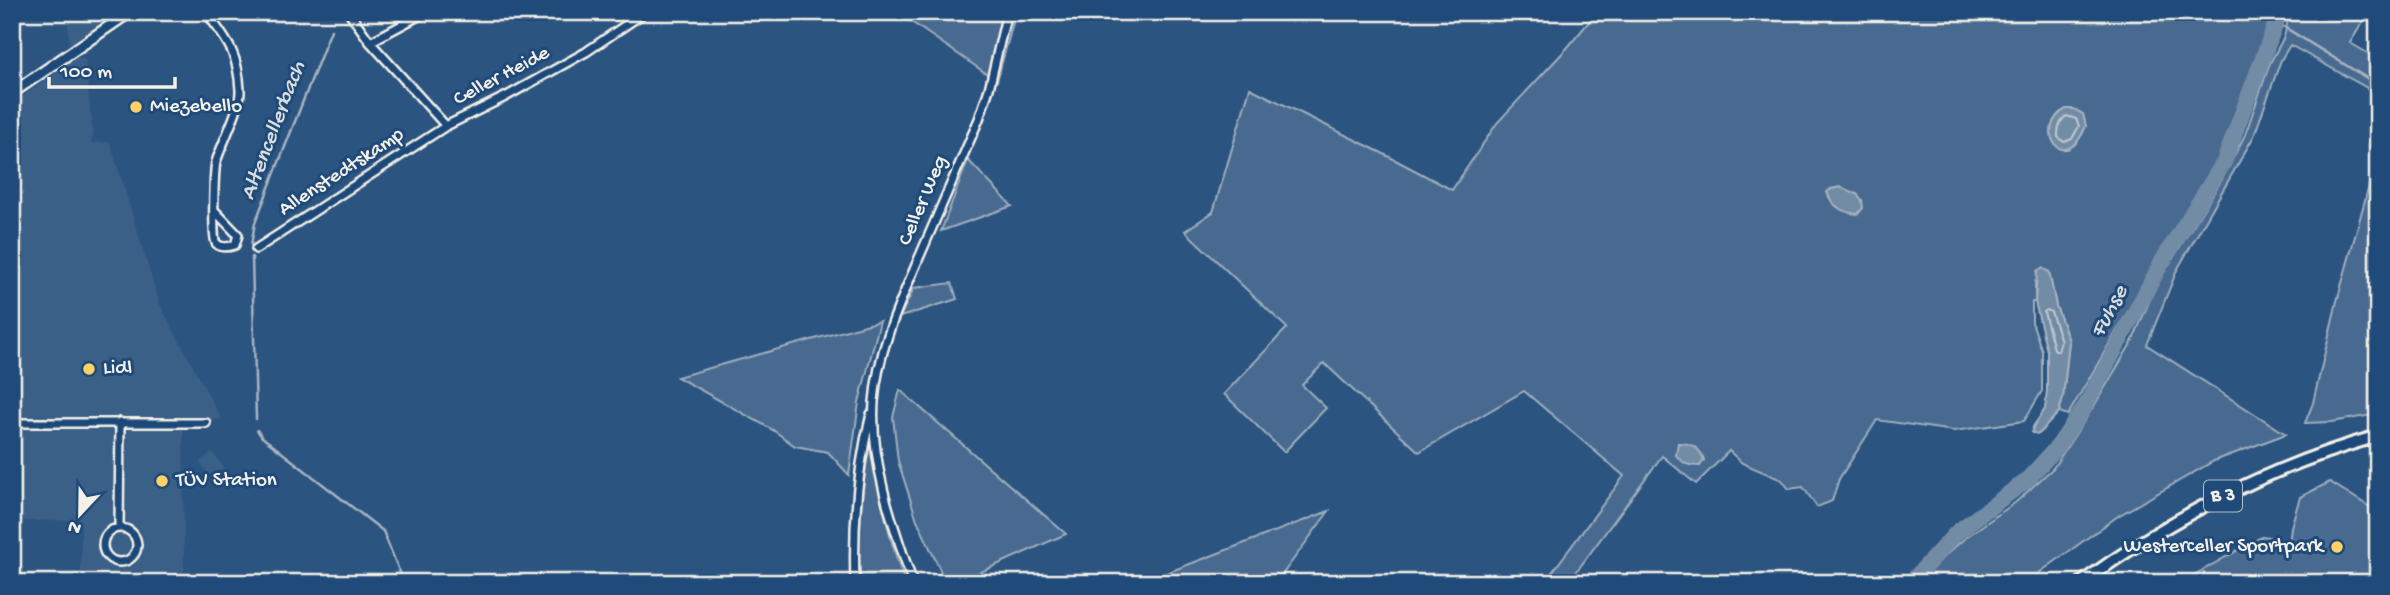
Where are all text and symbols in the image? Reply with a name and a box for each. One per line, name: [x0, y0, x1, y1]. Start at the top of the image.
street label: Celler Heide: [450, 41, 555, 113]
scale bar: [49, 46, 175, 90]
water label: Altencellerbach: [235, 58, 313, 204]
text: 100 m: [59, 61, 112, 86]
place label: Miezebello: [150, 95, 242, 120]
marker: Miezebello: [128, 99, 144, 115]
street label: Allenstedtskamp: [275, 123, 410, 223]
street label: Celler Weg: [894, 152, 954, 250]
water label: Fuhse: [2085, 280, 2135, 343]
place label: Lidl: [103, 357, 132, 382]
marker: Lidl: [81, 361, 97, 377]
place label: TÜV Station: [175, 469, 277, 494]
marker: TÜV Station: [154, 473, 170, 489]
north arrow: [46, 480, 116, 550]
road number: B 3: [2204, 481, 2242, 512]
text: N: [65, 514, 85, 540]
place label: Westerceller Sportpark: [2123, 535, 2326, 560]
marker: Westerceller Sportpark: [2329, 539, 2345, 555]

